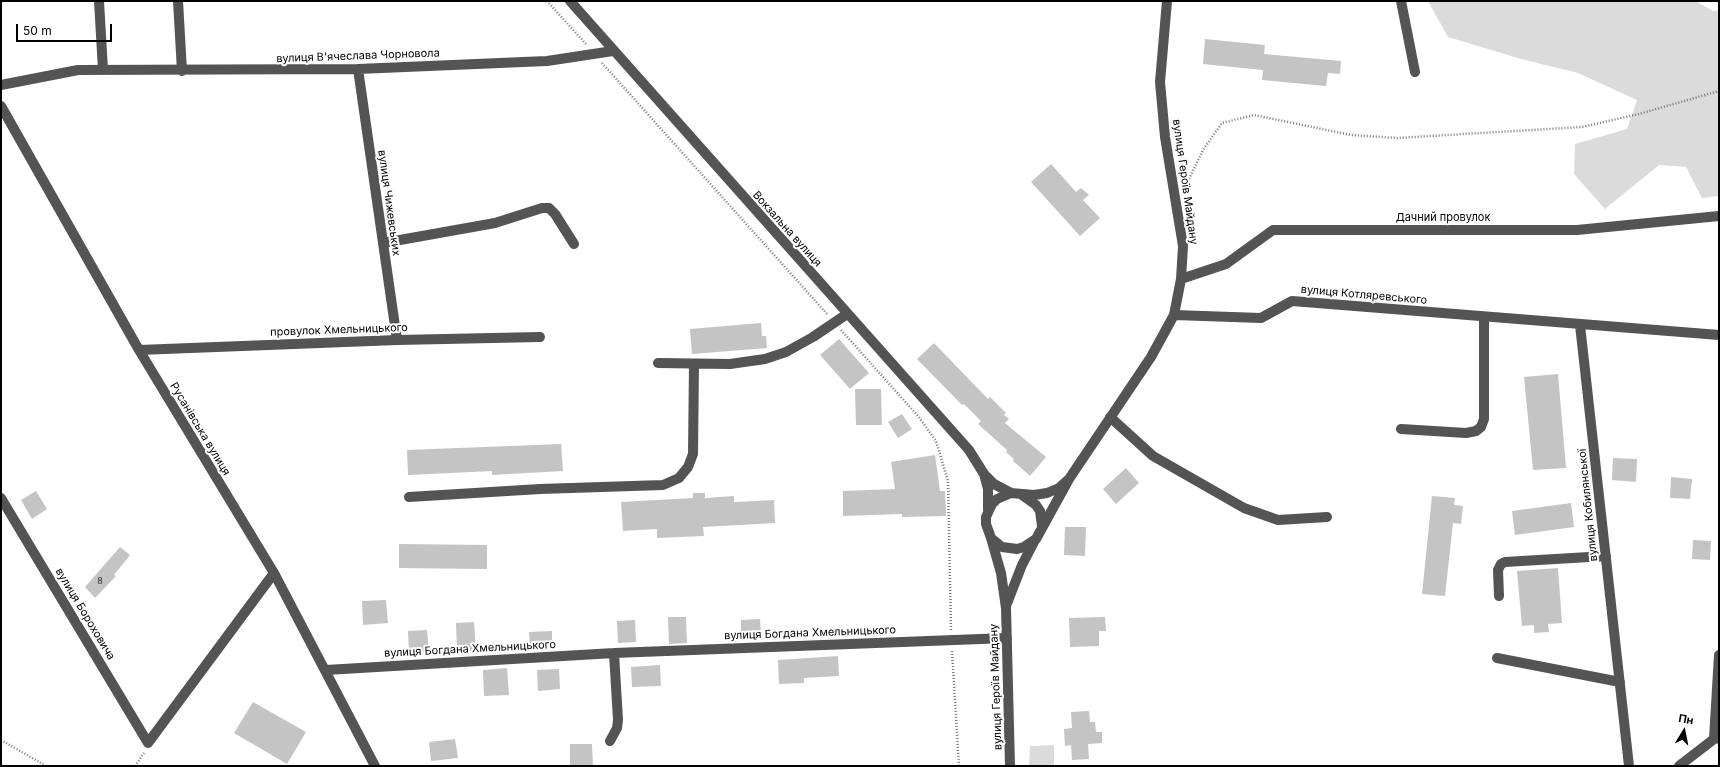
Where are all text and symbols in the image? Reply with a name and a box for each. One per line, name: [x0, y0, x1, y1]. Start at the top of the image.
scale bar: [18, 16, 114, 42]
text: 50 m: [23, 23, 52, 38]
street label: вулиця В'ячеслава Чорновола: [276, 47, 440, 65]
street label: вулиця Героїв Майдану: [1170, 118, 1200, 246]
street label: вулиця Чижевських: [375, 149, 403, 257]
street label: Вокзальна вулиця: [750, 189, 824, 269]
street label: Дачний провулок: [1396, 211, 1490, 225]
street label: вулиця Котляревського: [1300, 283, 1428, 307]
street label: провулок Хмельницького: [270, 321, 408, 339]
street label: Русанівська вулиця: [167, 380, 233, 478]
street label: вулиця Кобилянської: [1576, 448, 1600, 562]
street label: вулиця Бороховича: [52, 566, 118, 662]
house number: 8: [97, 576, 103, 586]
street label: вулиця Богдана Хмельницького: [724, 623, 896, 643]
street label: вулиця Героїв Майдану: [987, 624, 1005, 750]
street label: вулиця Богдана Хмельницького: [384, 638, 556, 660]
north arrow: [1664, 711, 1704, 751]
text: Пн: [1677, 711, 1695, 727]

